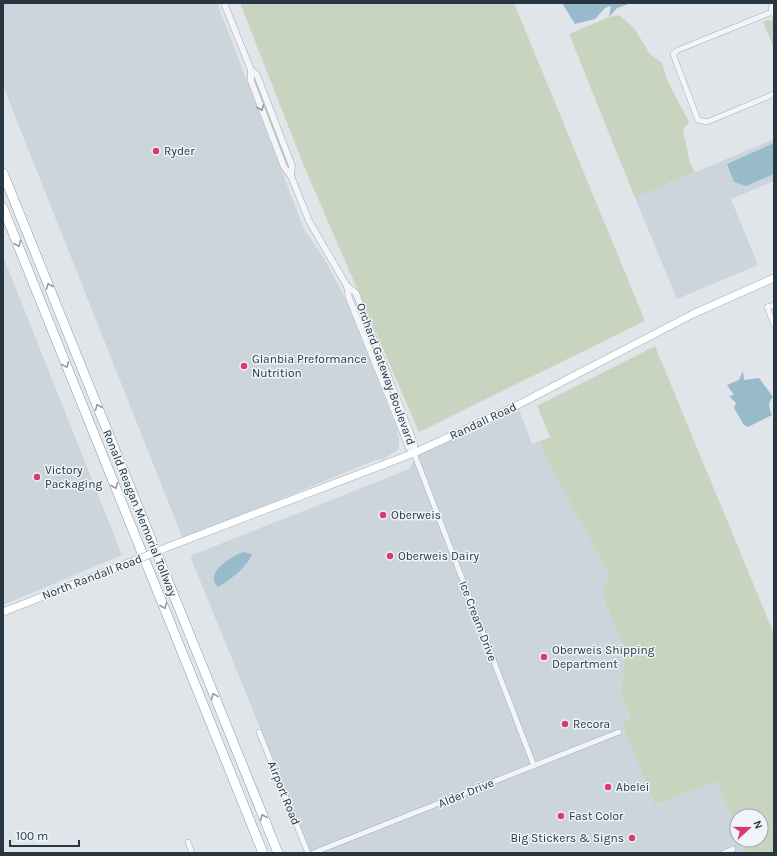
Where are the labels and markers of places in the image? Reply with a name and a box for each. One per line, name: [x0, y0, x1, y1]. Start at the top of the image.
place label: Ryder: [164, 144, 195, 158]
marker: Ryder: [151, 146, 161, 156]
place label: Glanbia Preformance Nutrition: [252, 352, 367, 380]
marker: Glanbia Preformance Nutrition: [239, 361, 249, 371]
place label: Victory Packaging: [45, 463, 102, 491]
marker: Victory Packaging: [32, 472, 42, 482]
place label: Oberweis: [391, 508, 441, 522]
marker: Oberweis: [378, 510, 388, 520]
place label: Oberweis Dairy: [398, 549, 479, 563]
marker: Oberweis Dairy: [385, 551, 395, 561]
place label: Oberweis Shipping Department: [552, 643, 655, 671]
marker: Oberweis Shipping Department: [539, 652, 549, 662]
place label: Recora: [573, 717, 610, 731]
marker: Recora: [560, 719, 570, 729]
place label: Abelei: [616, 780, 649, 794]
marker: Abelei: [603, 782, 613, 792]
place label: Fast Color: [569, 809, 624, 823]
marker: Fast Color: [556, 811, 566, 821]
place label: Big Stickers & Signs: [510, 831, 624, 845]
marker: Big Stickers & Signs: [627, 833, 637, 843]

